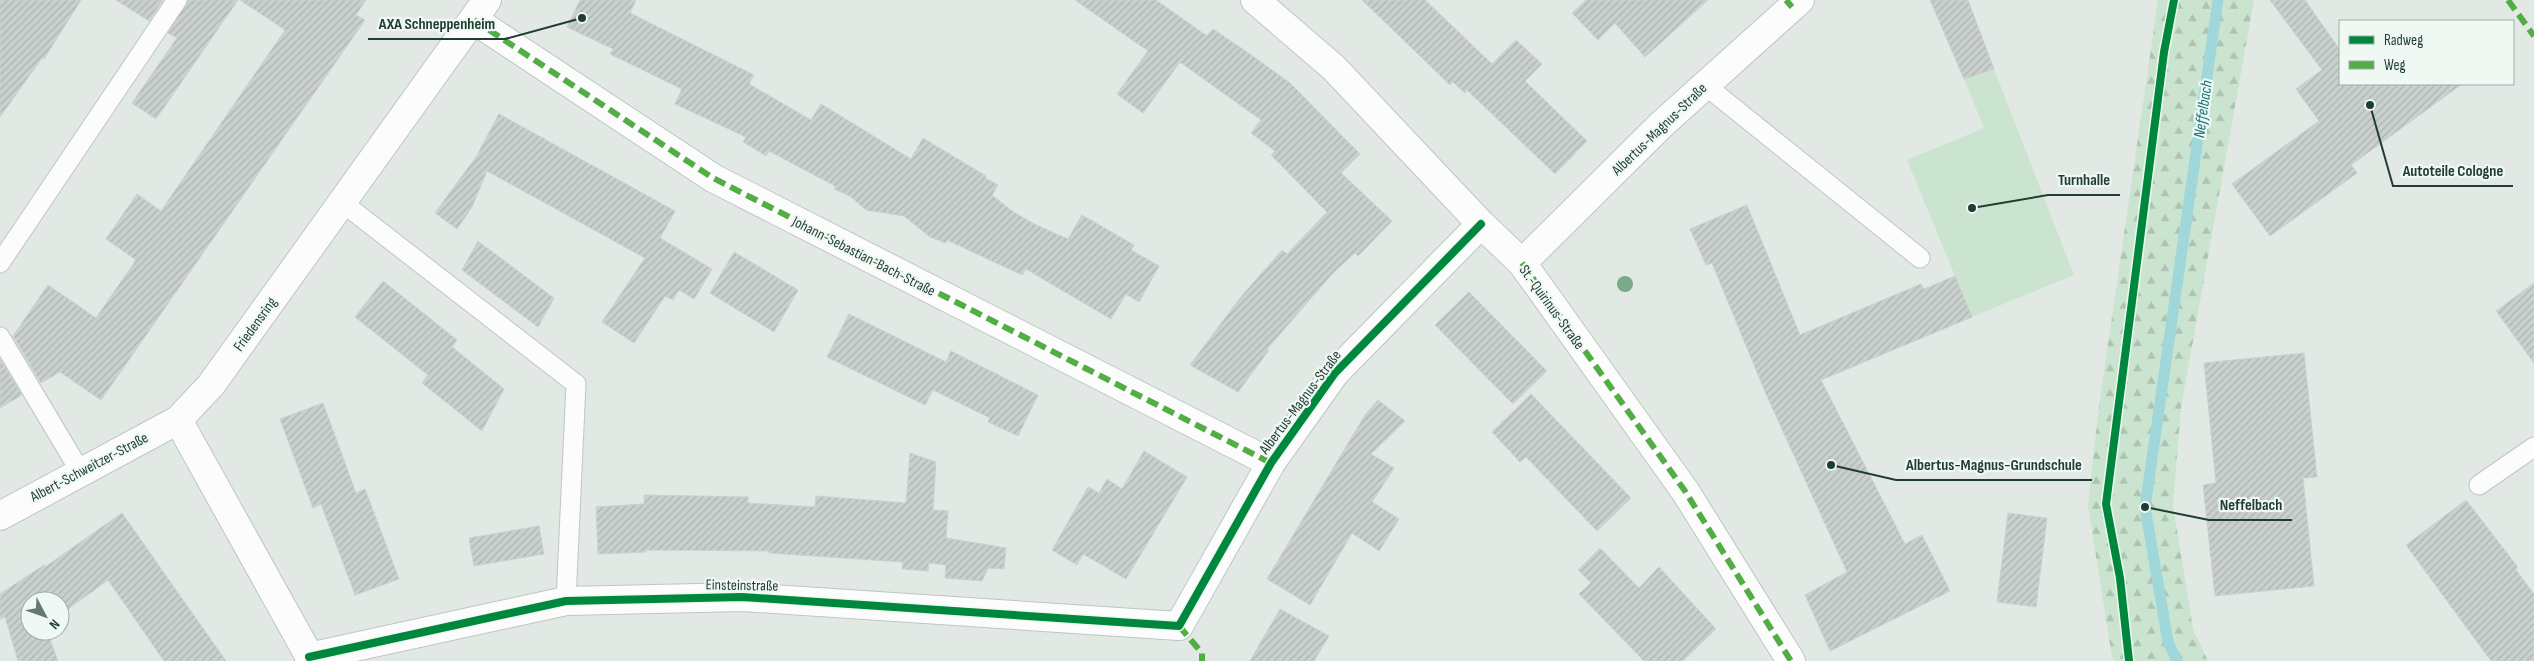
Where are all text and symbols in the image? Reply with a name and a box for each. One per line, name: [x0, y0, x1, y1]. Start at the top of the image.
callout: AXA Schneppenheim: [368, 8, 505, 39]
text: AXA Schneppenheim: [378, 15, 495, 34]
legend: [2339, 20, 2514, 85]
text: Radweg: [2384, 31, 2423, 50]
text: Weg: [2384, 56, 2406, 75]
street label: Albertus-Magnus-Straße: [1607, 79, 1711, 180]
water label: Neffelbach: [2190, 79, 2217, 139]
callout: Autoteile Cologne: [2393, 155, 2513, 186]
text: Autoteile Cologne: [2402, 162, 2503, 181]
callout: Turnhalle: [2048, 164, 2120, 195]
text: Turnhalle: [2058, 171, 2110, 190]
street label: Johann-Sebastian-Bach-Straße: [788, 212, 939, 301]
street label: St.-Quirinus-Straße: [1515, 261, 1589, 353]
street label: Friedensring: [229, 293, 281, 355]
street label: Albertus-Magnus-Straße: [1255, 347, 1346, 459]
street label: Albert-Schweitzer-Straße: [26, 428, 151, 507]
callout: Albertus-Magnus-Grundschule: [1896, 449, 2092, 480]
text: Albertus-Magnus-Grundschule: [1905, 456, 2082, 475]
callout: Neffelbach: [2209, 489, 2292, 520]
text: Neffelbach: [2220, 496, 2282, 515]
street label: Einsteinstraße: [706, 575, 778, 596]
north arrow: [20, 591, 70, 641]
text: N: [46, 616, 63, 633]

